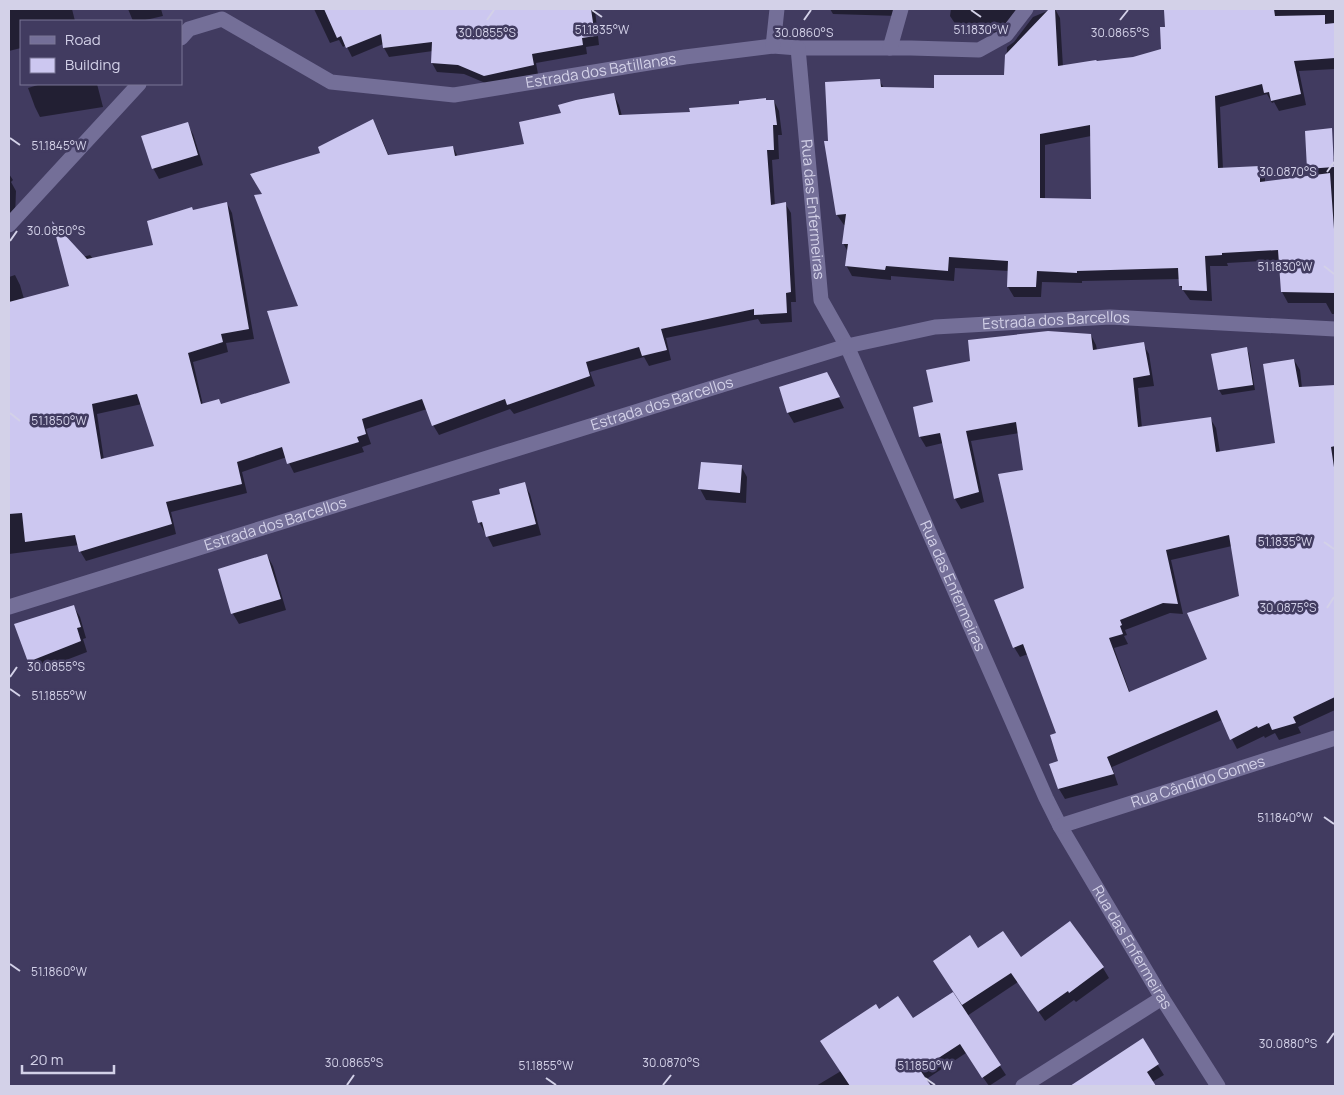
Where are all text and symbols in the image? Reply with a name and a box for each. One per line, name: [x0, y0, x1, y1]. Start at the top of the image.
legend: [20, 20, 182, 85]
text: 51.1835°W: [575, 21, 630, 38]
text: 51.1830°W: [954, 21, 1009, 38]
text: 30.0855°S: [458, 24, 516, 41]
text: 30.0860°S: [775, 24, 833, 41]
text: 30.0865°S: [1091, 24, 1149, 41]
text: Road: [65, 29, 101, 50]
street label: Estrada dos Batillanas: [524, 48, 678, 93]
text: Building: [65, 54, 120, 75]
text: 51.1845°W: [31, 137, 87, 154]
street label: Rua das Enfermeiras: [796, 138, 830, 281]
text: 30.0870°S: [1259, 163, 1317, 180]
text: 30.0850°S: [27, 222, 85, 239]
text: 51.1830°W: [1258, 258, 1313, 275]
street label: Estrada dos Barcellos: [982, 306, 1131, 334]
street label: Estrada dos Barcellos: [588, 371, 736, 435]
text: 51.1850°W: [31, 412, 87, 429]
street label: Estrada dos Barcellos: [201, 491, 349, 556]
street label: Rua das Enfermeiras: [915, 517, 991, 654]
text: 51.1835°W: [1258, 533, 1313, 550]
text: 30.0875°S: [1259, 599, 1317, 616]
text: 30.0855°S: [27, 658, 85, 675]
text: 51.1855°W: [32, 687, 87, 704]
street label: Rua Cândido Gomes: [1128, 750, 1268, 813]
text: 51.1840°W: [1257, 809, 1313, 826]
street label: Rua das Enfermeiras: [1087, 881, 1177, 1013]
text: 51.1860°W: [31, 963, 88, 980]
text: 30.0880°S: [1259, 1035, 1317, 1052]
scale bar: [22, 1042, 115, 1074]
text: 20 m: [30, 1049, 63, 1070]
text: 30.0865°S: [325, 1054, 383, 1071]
text: 30.0870°S: [642, 1054, 700, 1071]
text: 51.1855°W: [519, 1057, 574, 1074]
text: 51.1850°W: [897, 1057, 953, 1074]

